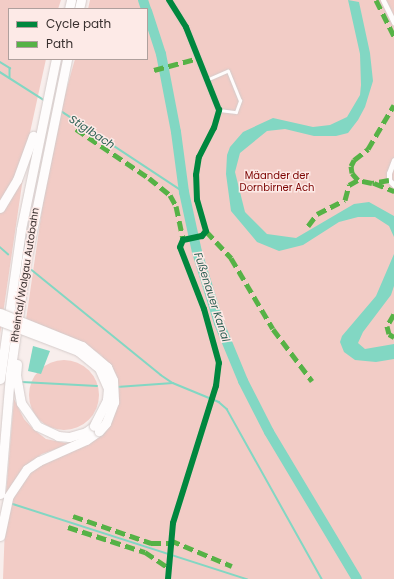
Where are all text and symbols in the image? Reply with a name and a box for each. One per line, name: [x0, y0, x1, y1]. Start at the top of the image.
legend: [8, 8, 148, 60]
text: Cycle path: [46, 15, 111, 32]
text: Path: [46, 35, 73, 52]
water label: Stiglbach: [67, 112, 117, 152]
park label: Mäander der Dornbirner Ach: [240, 169, 314, 192]
street label: Rheintal/Walgau Autobahn: [8, 207, 42, 343]
water label: Fußenauer Kanal: [191, 250, 233, 344]

